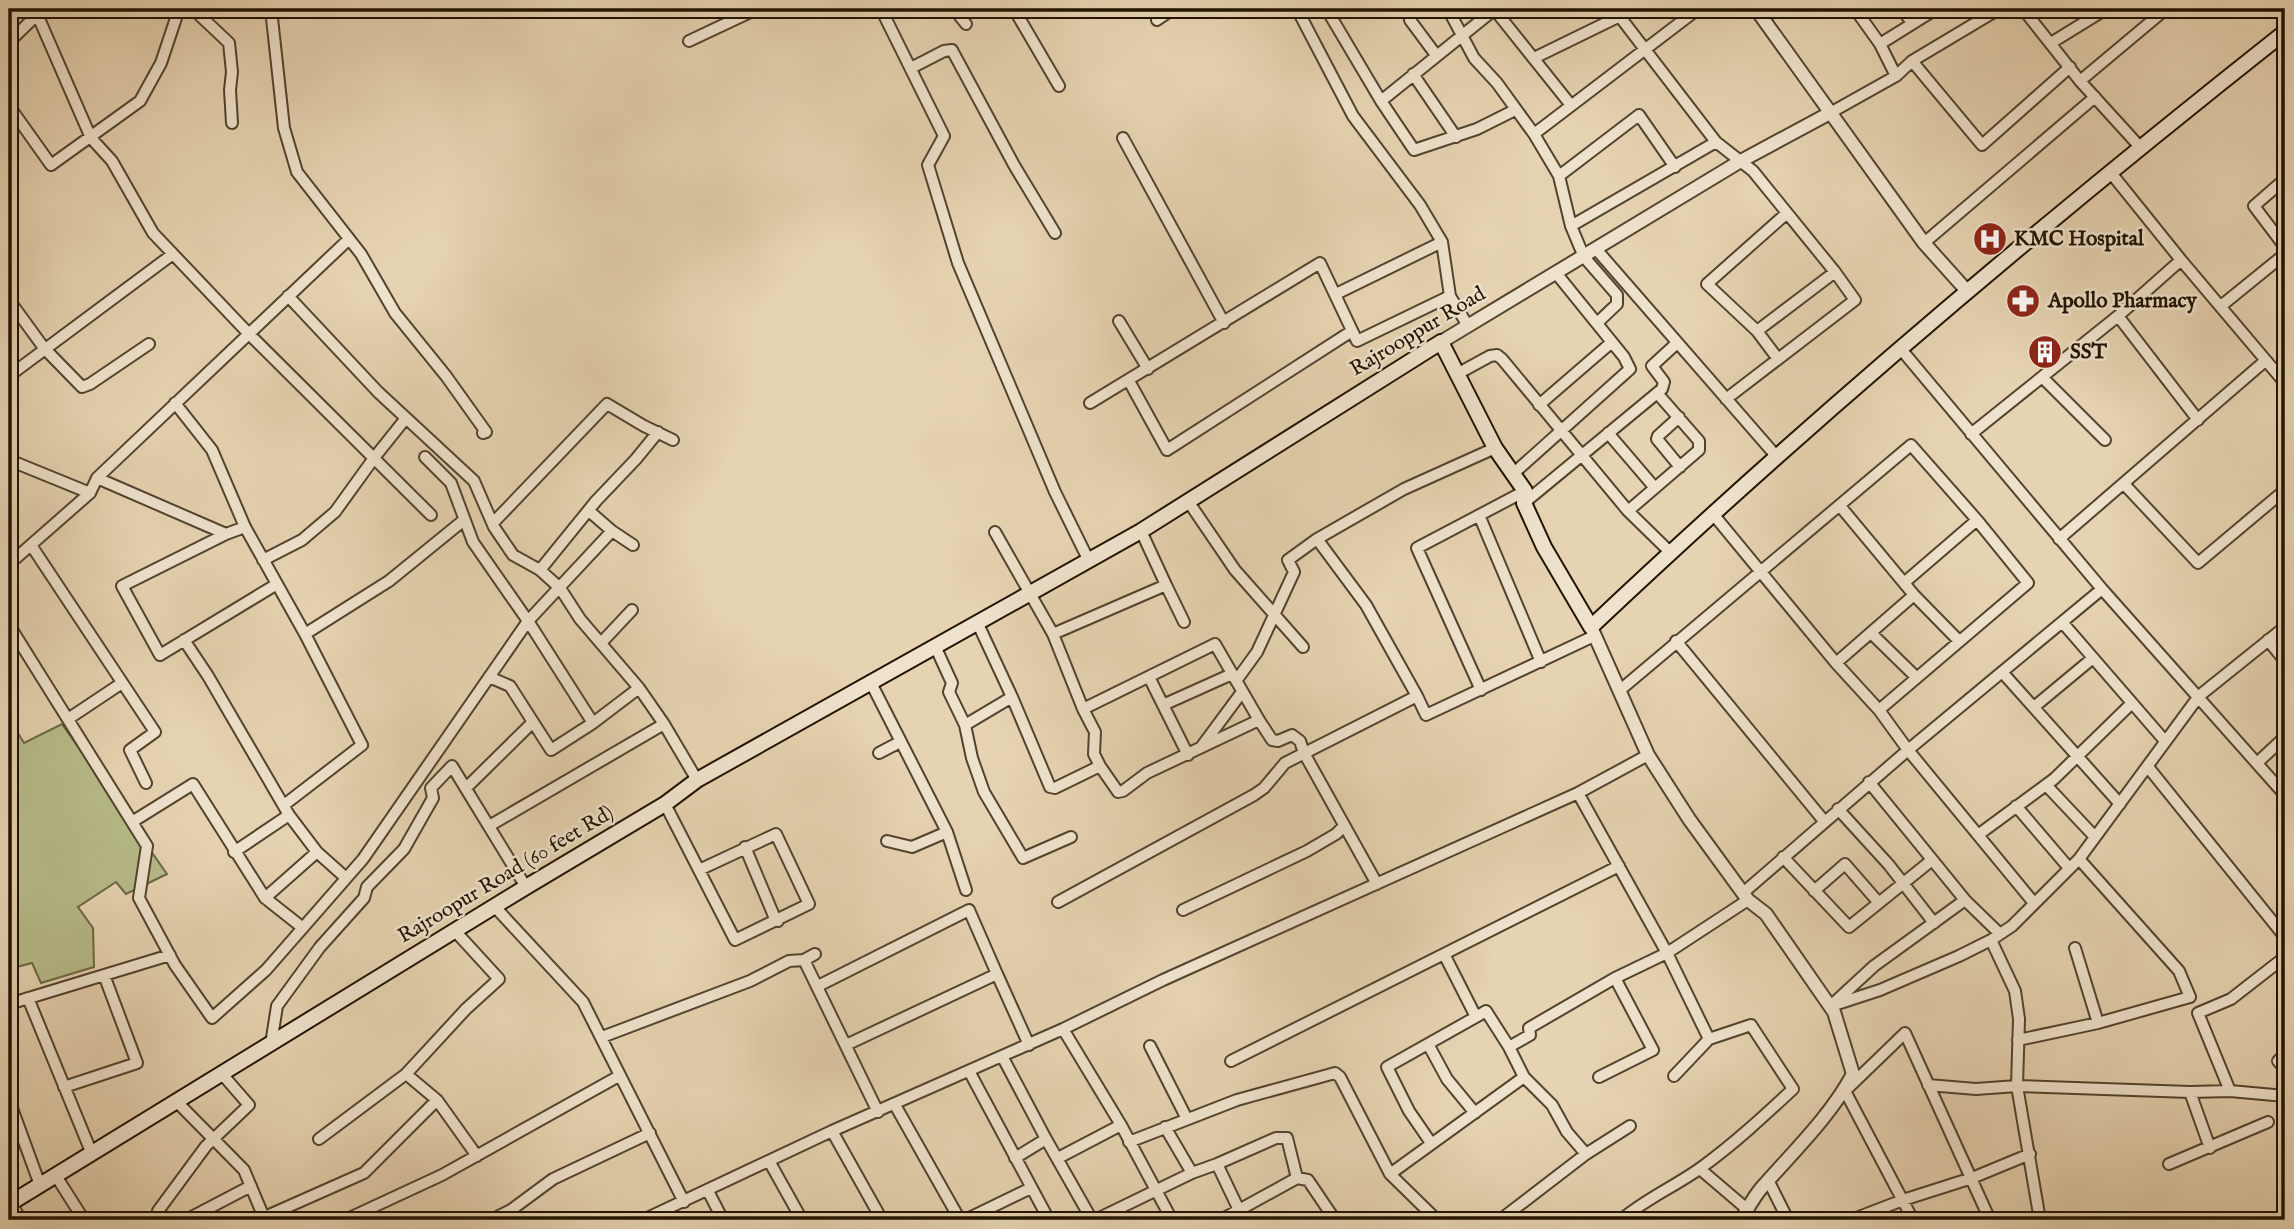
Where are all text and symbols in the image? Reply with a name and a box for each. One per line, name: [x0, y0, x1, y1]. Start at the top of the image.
hospital icon: KMC Hospital: [1971, 220, 2009, 258]
place label: KMC Hospital: [2014, 226, 2145, 253]
street label: Rajrooppur Road: [1345, 280, 1491, 383]
pharmacy icon: Apollo Pharmacy: [2004, 282, 2042, 320]
place label: Apollo Pharmacy: [2047, 288, 2198, 315]
building icon: SST: [2026, 333, 2064, 371]
place label: SST: [2070, 339, 2108, 366]
street label: Rajroopur Road (60 feet Rd): [393, 800, 619, 950]

